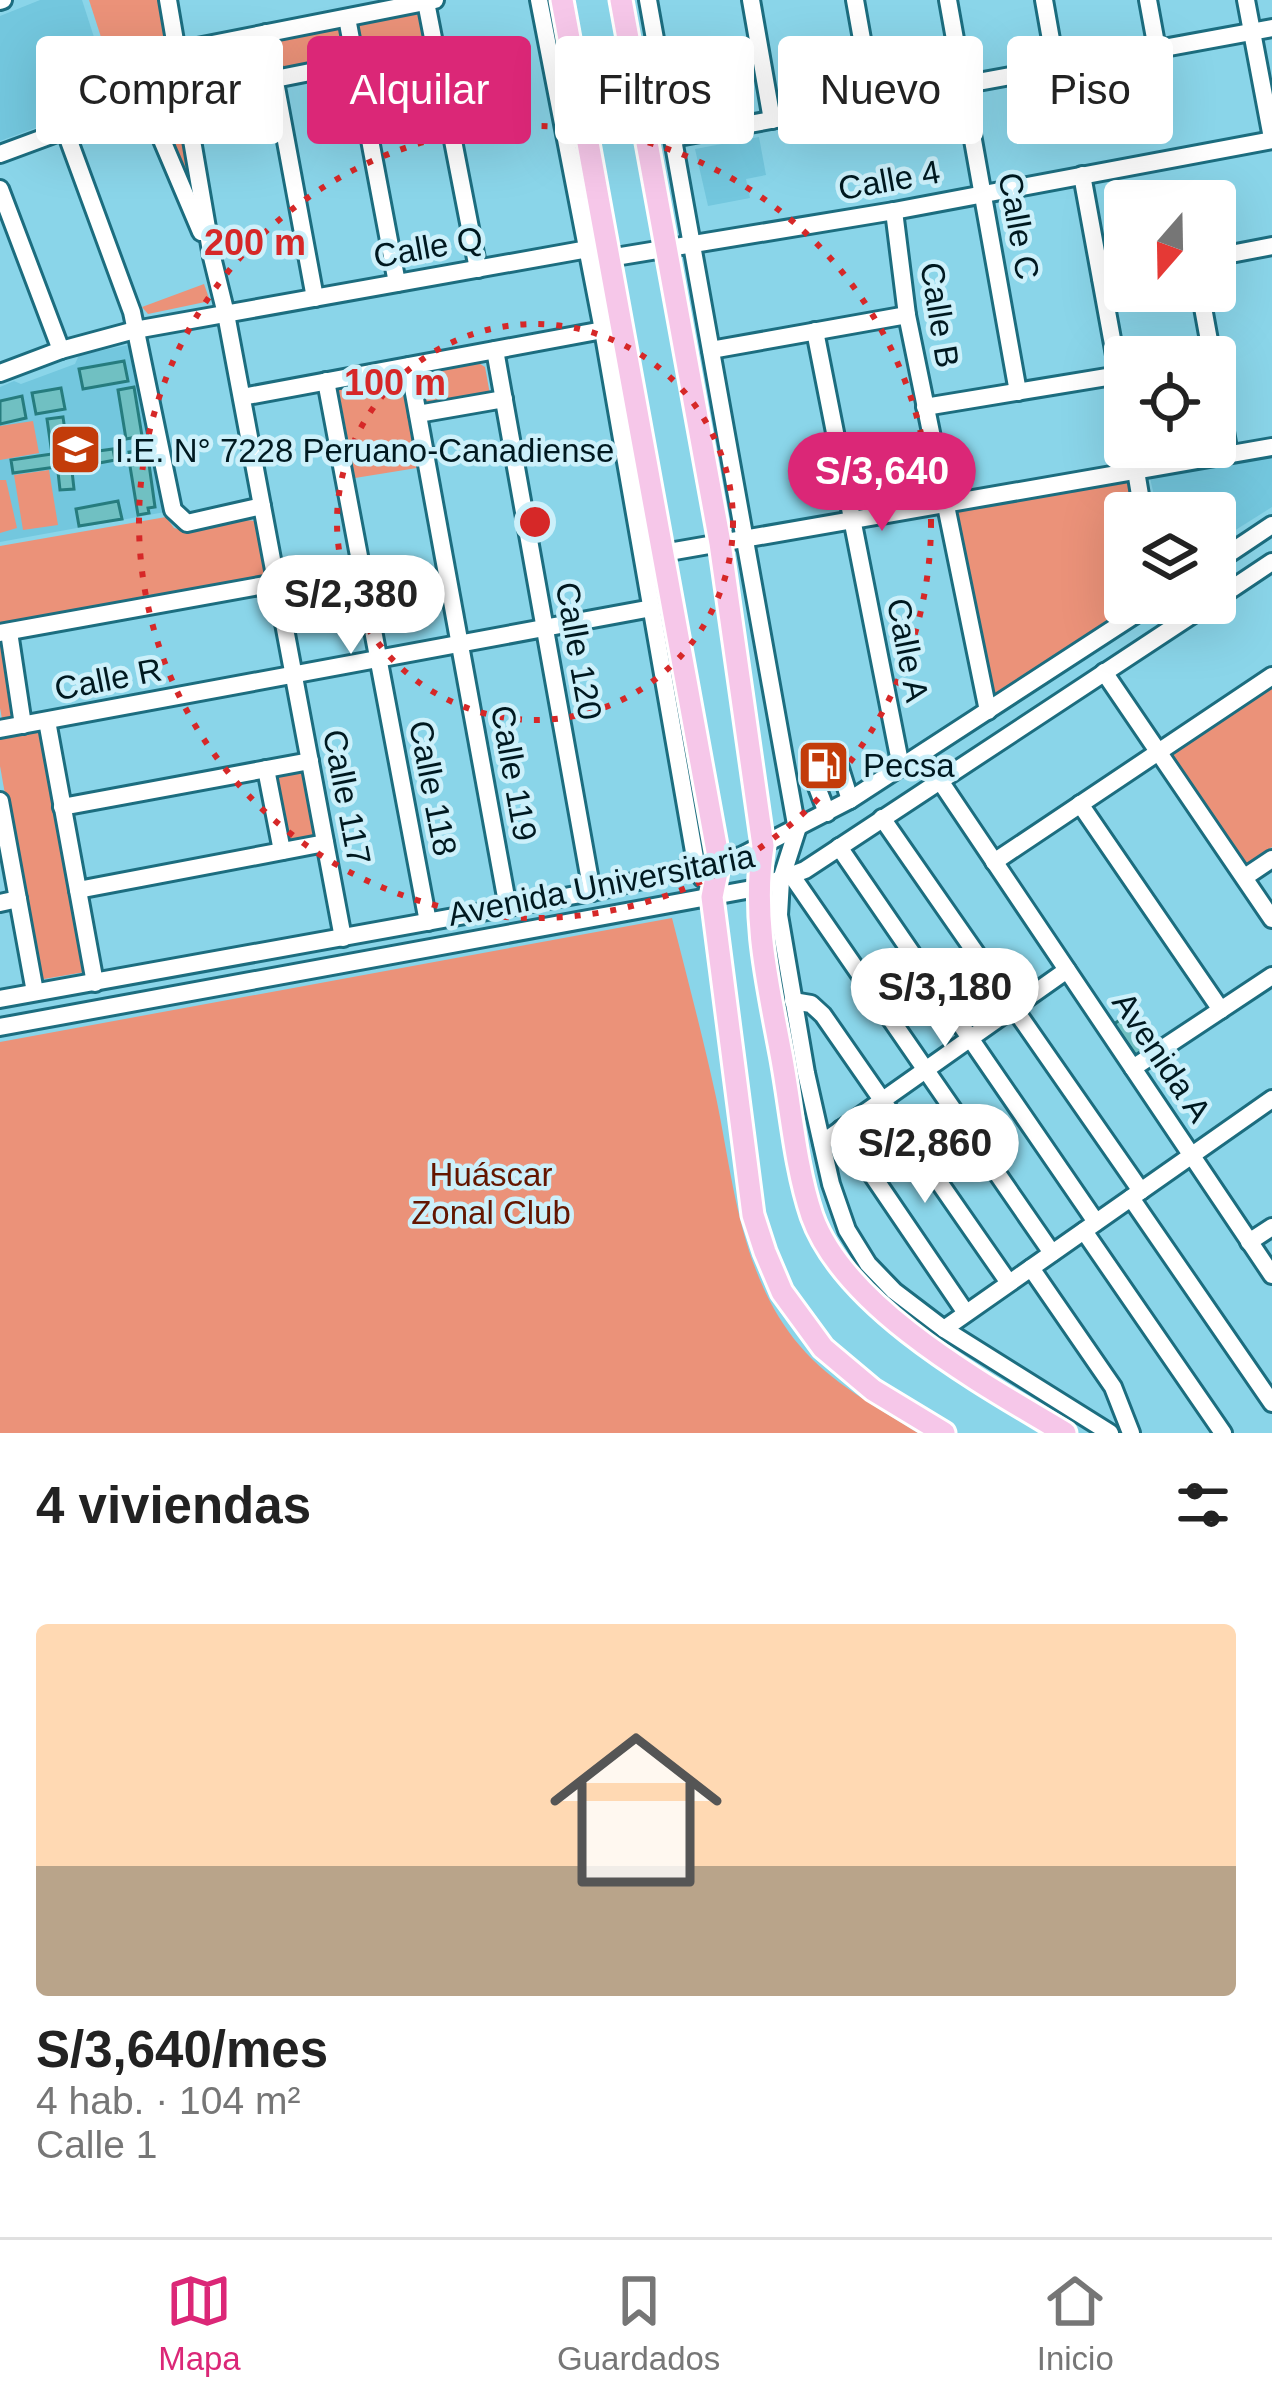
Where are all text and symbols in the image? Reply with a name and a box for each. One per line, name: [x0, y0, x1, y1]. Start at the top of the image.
chip: Comprar: [36, 36, 283, 144]
chip: Alquilar: [307, 36, 531, 144]
chip: Filtros: [555, 36, 754, 144]
chip: Nuevo: [778, 36, 983, 144]
chip: Piso: [1007, 36, 1173, 144]
street label: Calle 4: [835, 153, 943, 207]
street label: Calle C: [991, 170, 1047, 282]
north arrow: [1104, 180, 1236, 312]
map controls: [1104, 180, 1236, 624]
street label: Calle Q: [371, 219, 485, 275]
text: 200 m: [204, 222, 306, 263]
street label: Calle B: [913, 260, 967, 370]
button: locate: [1104, 336, 1236, 468]
text: 100 m: [344, 362, 446, 403]
school or university icon: I.E. N° 7228 Peruano-Canadiense: [48, 422, 104, 478]
place label: I.E. N° 7228 Peruano-Canadiense: [115, 432, 614, 469]
pin: S/3,640: [771, 432, 993, 534]
text: S/3,640: [815, 449, 949, 492]
button: layers: [1104, 492, 1236, 624]
centre of rings: [514, 501, 556, 543]
pin: S/2,380: [240, 555, 462, 657]
text: S/2,380: [284, 572, 418, 615]
street label: Calle 120: [549, 579, 609, 723]
street label: Calle A: [880, 595, 936, 705]
street label: Calle R: [51, 651, 165, 707]
street label: Calle 119: [484, 702, 544, 844]
street label: Calle 118: [402, 717, 464, 859]
street label: Calle 117: [316, 726, 378, 868]
fuel station icon: Pecsa: [796, 737, 852, 793]
place label: Pecsa: [863, 747, 955, 784]
street label: Avenida Universitaria: [445, 837, 758, 933]
pin: S/3,180: [834, 948, 1056, 1050]
text: S/3,180: [878, 965, 1012, 1008]
street label: Avenida A: [1105, 985, 1219, 1129]
pin: S/2,860: [814, 1104, 1036, 1206]
text: S/2,860: [858, 1121, 992, 1164]
park label: Huáscar Zonal Club: [411, 1156, 571, 1231]
icon: filters: [1170, 1472, 1236, 1538]
text: 4 viviendas: [36, 1477, 311, 1534]
icon: home: [528, 1702, 744, 1918]
text: S/3,640/mes: [36, 2021, 328, 2078]
text: 4 hab. · 104 m²: [36, 2079, 300, 2122]
text: Calle 1: [36, 2123, 157, 2166]
tab: Mapa: [158, 2268, 241, 2378]
tab: Guardados: [557, 2268, 720, 2378]
tab: Inicio: [1037, 2268, 1114, 2378]

